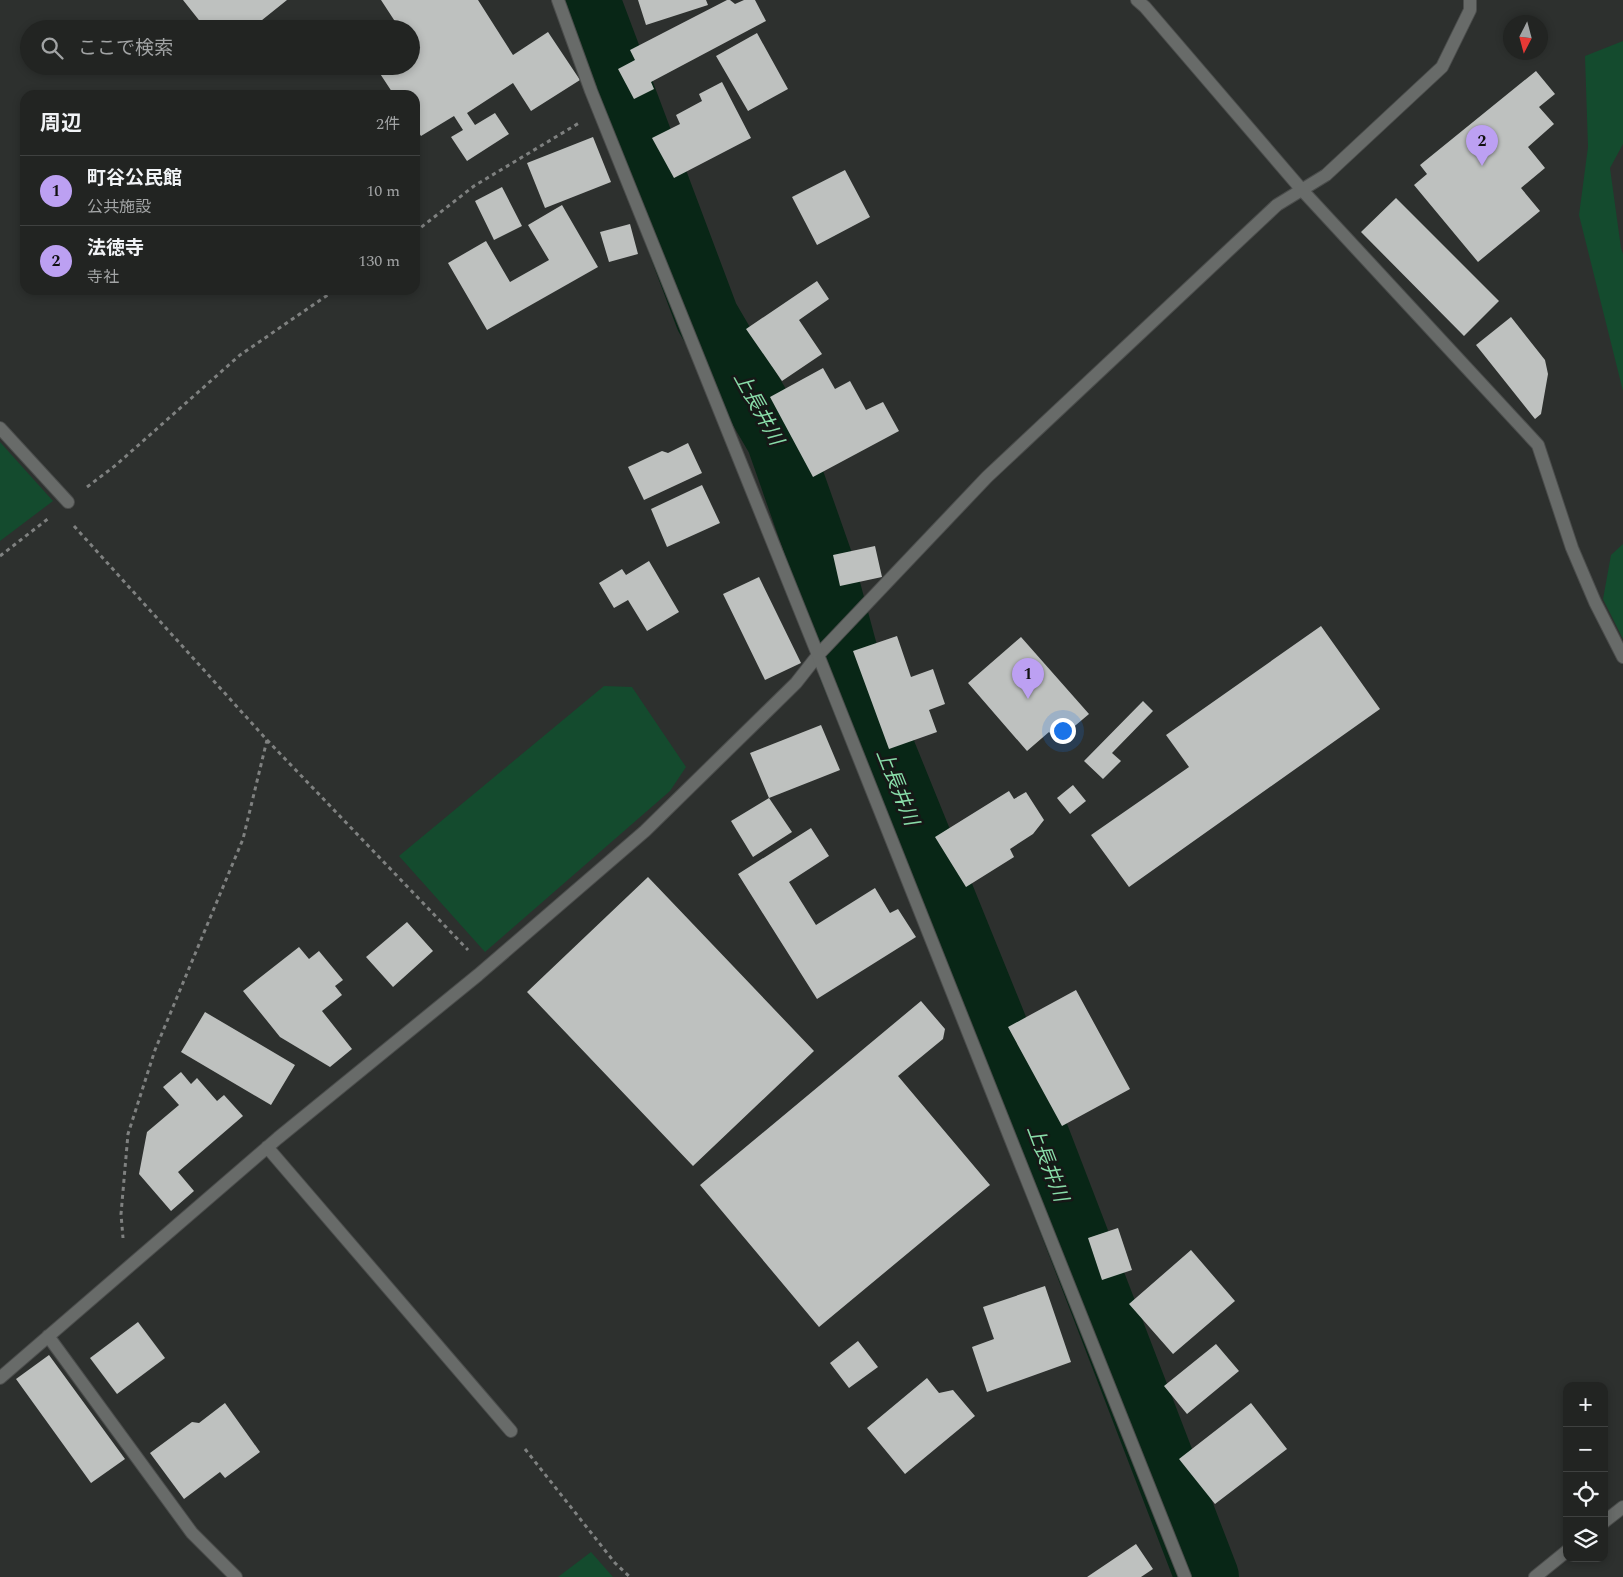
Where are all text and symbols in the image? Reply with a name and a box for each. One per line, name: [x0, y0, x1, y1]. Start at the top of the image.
north arrow: [1503, 15, 1548, 60]
search box: [20, 20, 420, 75]
icon: search: [38, 34, 66, 62]
text: ここで検索: [78, 34, 173, 63]
text: 周辺: [40, 108, 82, 140]
text: 2件: [376, 112, 400, 136]
pin: 2: [1466, 125, 1498, 166]
text: 町谷公民館: [87, 164, 182, 193]
text: 1: [52, 179, 60, 203]
text: 10 m: [366, 179, 400, 203]
text: 公共施設: [87, 195, 151, 219]
text: 法徳寺: [87, 234, 144, 263]
text: 2: [52, 249, 60, 273]
text: 130 m: [358, 249, 400, 273]
text: 寺社: [87, 265, 119, 289]
water label: 上長井川: [726, 366, 792, 452]
pin: 1: [1012, 658, 1044, 699]
your location: [1050, 718, 1076, 744]
water label: 上長井川: [868, 745, 927, 832]
water label: 上長井川: [1019, 1121, 1076, 1208]
map controls: [1563, 1382, 1608, 1562]
button: +: [1563, 1382, 1608, 1427]
button: −: [1563, 1427, 1608, 1472]
button: locate: [1563, 1472, 1608, 1517]
button: layers: [1563, 1517, 1608, 1562]

